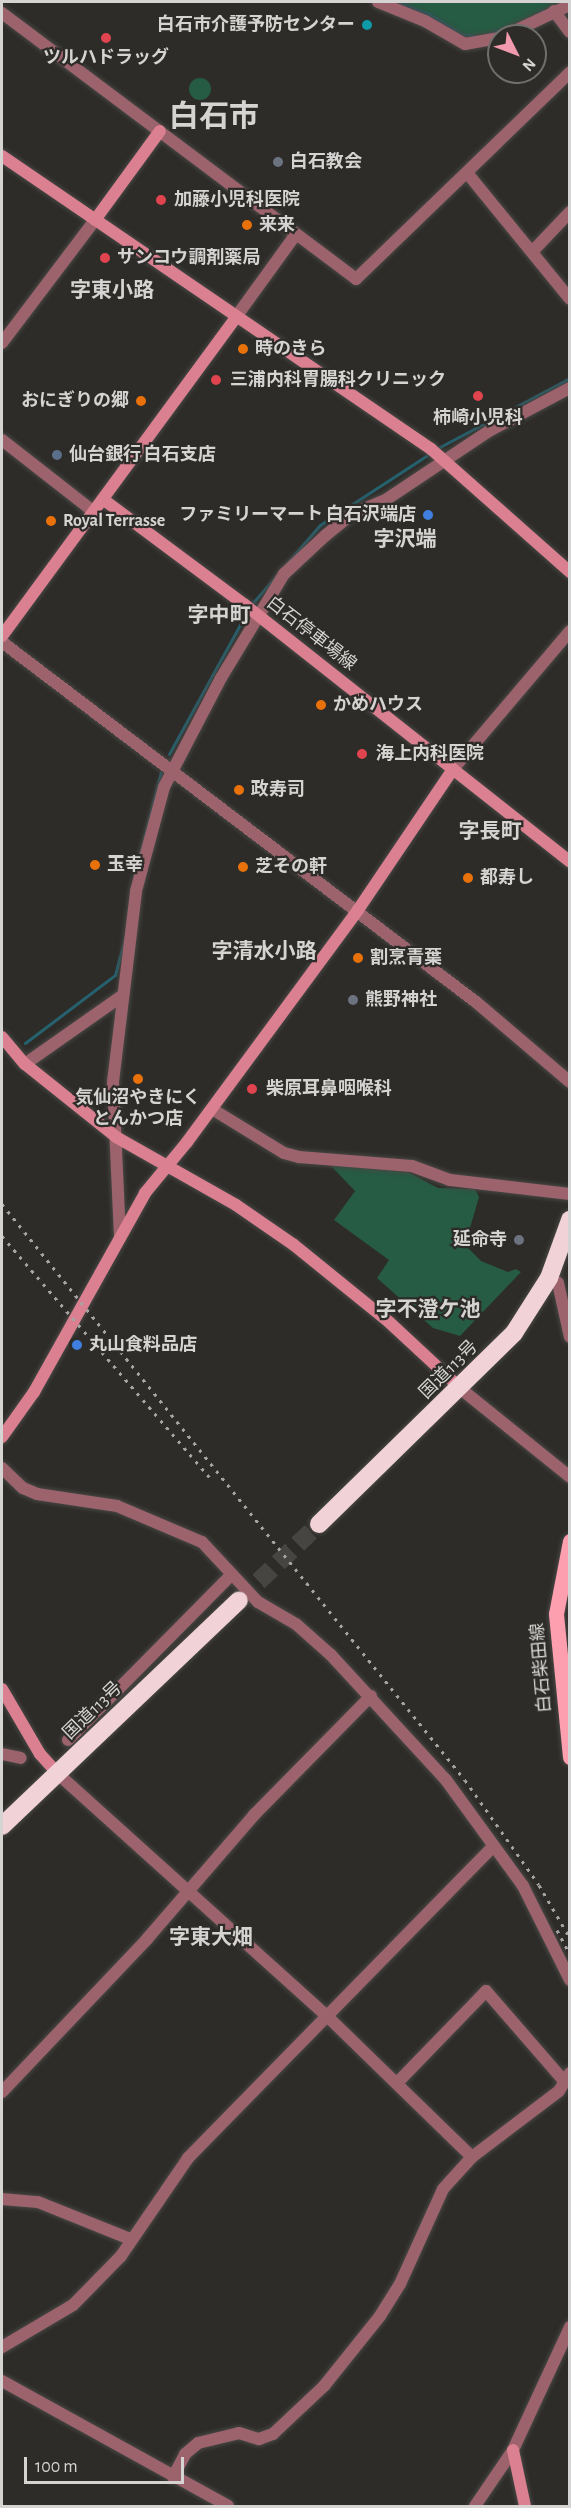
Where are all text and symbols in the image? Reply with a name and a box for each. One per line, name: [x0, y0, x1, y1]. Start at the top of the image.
place label: 白石市介護予防センター: [157, 14, 355, 36]
marker: 白石市介護予防センター: [360, 18, 374, 32]
north arrow: [487, 24, 547, 84]
marker: ツルハドラッグ: [99, 31, 113, 45]
place label: ツルハドラッグ: [43, 47, 169, 69]
text: N: [519, 55, 539, 74]
district label: 白石市: [169, 99, 259, 135]
place label: 白石教会: [290, 151, 362, 173]
marker: 白石教会: [271, 155, 285, 169]
place label: 加藤小児科医院: [174, 189, 300, 211]
marker: 加藤小児科医院: [152, 191, 170, 209]
place label: 来来: [259, 214, 295, 236]
marker: 来来: [240, 218, 254, 232]
place label: サンコウ調剤薬局: [117, 247, 261, 269]
marker: サンコウ調剤薬局: [98, 251, 112, 265]
district label: 字東小路: [70, 278, 154, 304]
place label: 時のきら: [255, 338, 327, 360]
marker: 時のきら: [236, 342, 250, 356]
place label: 三浦内科胃腸科クリニック: [230, 369, 446, 391]
marker: 三浦内科胃腸科クリニック: [207, 371, 225, 389]
marker: 柿崎小児科: [469, 387, 487, 405]
place label: おにぎりの郷: [21, 390, 129, 412]
marker: おにぎりの郷: [134, 394, 148, 408]
place label: 柿崎小児科: [433, 407, 523, 429]
place label: 仙台銀行 白石支店: [69, 444, 216, 466]
marker: 仙台銀行 白石支店: [50, 448, 64, 462]
place label: ファミリーマート 白石沢端店: [179, 504, 416, 526]
marker: ファミリーマート 白石沢端店: [421, 508, 435, 522]
place label: Royal Terrasse: [63, 510, 165, 532]
marker: Royal Terrasse: [44, 514, 58, 528]
district label: 字沢端: [374, 527, 436, 553]
street label: 白石停車場線: [262, 592, 360, 676]
district label: 字中町: [188, 603, 250, 629]
place label: かめハウス: [333, 694, 423, 716]
marker: かめハウス: [314, 698, 328, 712]
place label: 海上内科医院: [376, 743, 484, 765]
marker: 海上内科医院: [353, 745, 371, 763]
place label: 政寿司: [251, 779, 305, 801]
marker: 政寿司: [232, 783, 246, 797]
district label: 字長町: [459, 819, 521, 845]
place label: 玉幸: [107, 854, 143, 876]
place label: 芝その軒: [255, 856, 327, 878]
marker: 玉幸: [88, 858, 102, 872]
marker: 芝その軒: [236, 860, 250, 874]
place label: 都寿し: [480, 867, 534, 889]
marker: 都寿し: [461, 871, 475, 885]
district label: 字清水小路: [212, 939, 316, 965]
place label: 割烹青葉: [370, 947, 442, 969]
marker: 割烹青葉: [351, 951, 365, 965]
place label: 熊野神社: [365, 989, 437, 1011]
marker: 熊野神社: [346, 993, 360, 1007]
marker: 気仙沼やきにく とんかつ店: [131, 1072, 145, 1086]
place label: 柴原耳鼻咽喉科: [266, 1078, 392, 1100]
marker: 柴原耳鼻咽喉科: [243, 1080, 261, 1098]
place label: 気仙沼やきにく とんかつ店: [75, 1088, 201, 1130]
place label: 延命寺: [453, 1229, 507, 1251]
marker: 延命寺: [512, 1233, 526, 1247]
district label: 字不澄ケ池: [376, 1297, 480, 1323]
place label: 丸山食料品店: [89, 1334, 197, 1356]
street label: 国道113号: [415, 1336, 483, 1404]
marker: 丸山食料品店: [70, 1338, 84, 1352]
street label: 白石柴田線: [527, 1622, 557, 1714]
street label: 国道113号: [59, 1678, 127, 1744]
district label: 字東大畑: [169, 1925, 253, 1951]
scale bar: [27, 2445, 188, 2483]
text: 100 m: [35, 2458, 78, 2476]

